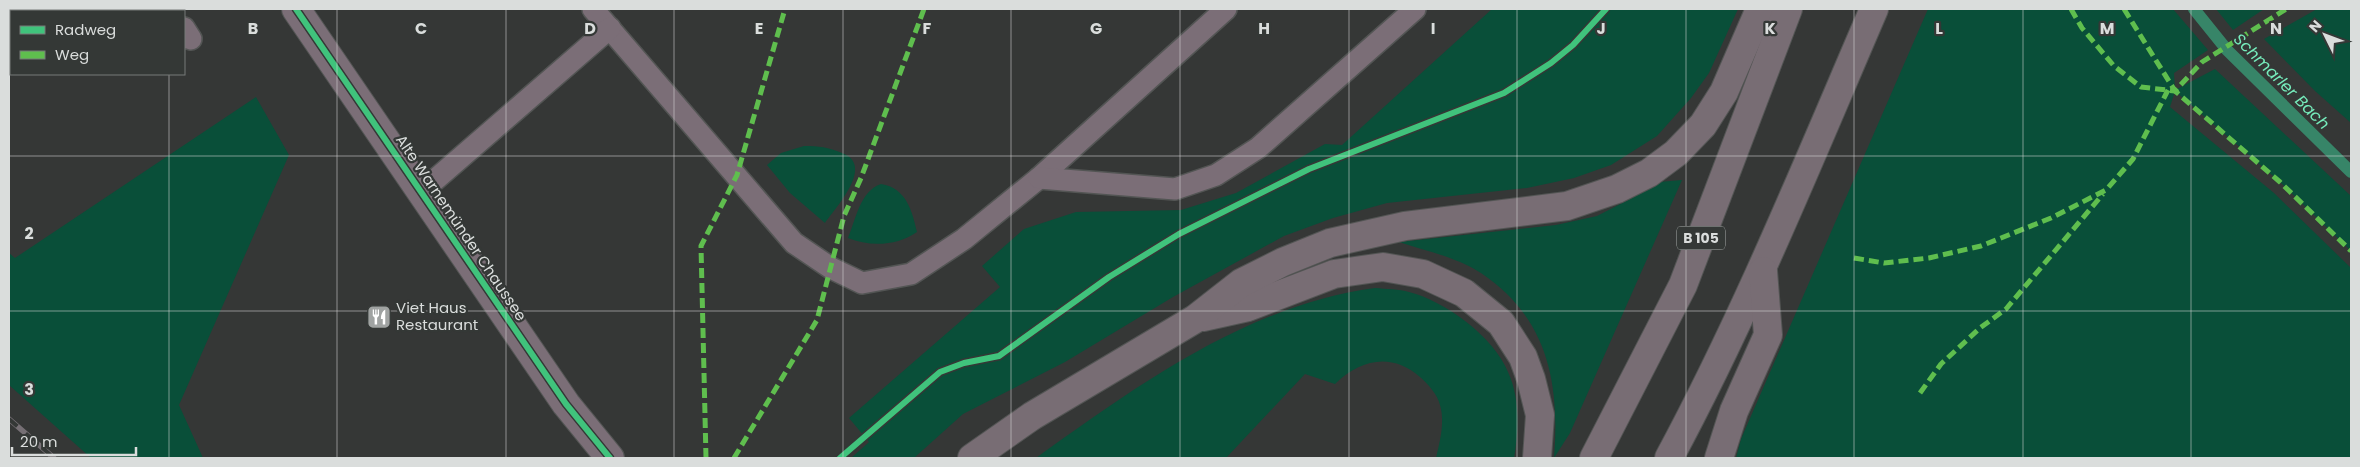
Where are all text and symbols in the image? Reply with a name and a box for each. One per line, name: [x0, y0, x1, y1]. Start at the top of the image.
legend: [10, 10, 185, 75]
north arrow: [2300, 10, 2350, 60]
text: N: [2304, 16, 2326, 37]
text: B: [248, 17, 258, 40]
text: C: [415, 17, 427, 40]
text: D: [584, 17, 596, 40]
text: E: [755, 17, 763, 40]
text: F: [923, 17, 932, 40]
text: G: [1090, 17, 1102, 40]
text: H: [1258, 17, 1270, 40]
text: I: [1431, 17, 1435, 40]
text: J: [1596, 17, 1606, 40]
text: K: [1764, 17, 1776, 40]
text: L: [1935, 17, 1943, 40]
text: M: [2100, 17, 2114, 40]
text: N: [2270, 17, 2282, 40]
text: Radweg: [55, 19, 116, 40]
water label: Schmarler Bach: [2228, 28, 2335, 135]
text: Weg: [55, 44, 89, 65]
street label: Alte Warnemünder Chaussee: [391, 130, 532, 325]
text: 2: [24, 222, 34, 245]
road number: B 105: [1677, 227, 1725, 250]
place label: Viet Haus Restaurant: [396, 297, 478, 335]
restaurant icon: Viet Haus Restaurant: [366, 304, 392, 330]
text: 3: [24, 378, 34, 401]
scale bar: [12, 424, 136, 456]
text: 20 m: [20, 431, 58, 452]

